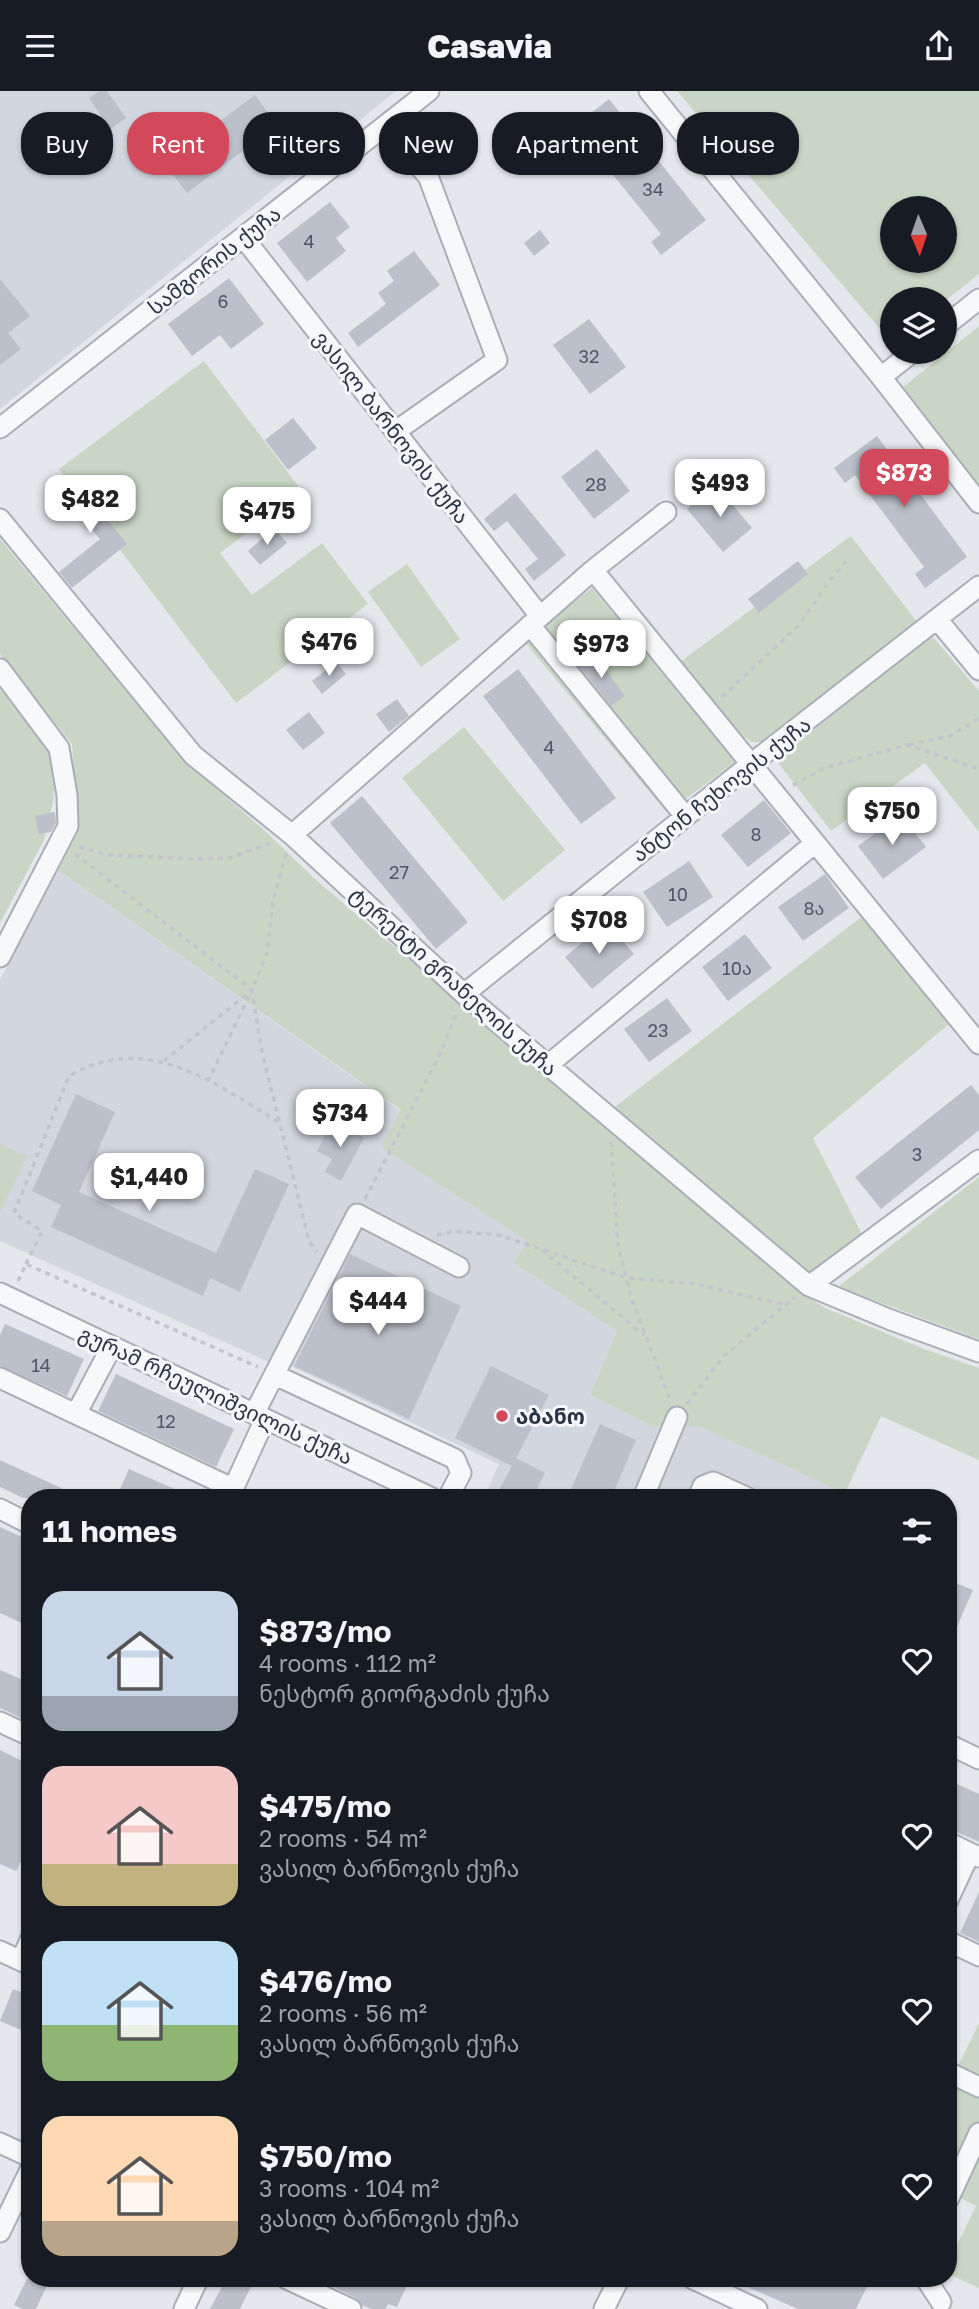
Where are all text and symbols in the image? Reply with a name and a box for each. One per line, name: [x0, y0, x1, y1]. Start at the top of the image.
icon: menu: [21, 27, 59, 65]
text: Casavia: [427, 27, 552, 65]
icon: share: [920, 27, 958, 65]
chip: Buy: [21, 112, 113, 175]
chip: Rent: [127, 112, 229, 175]
chip: Filters: [243, 112, 365, 175]
chip: New: [379, 112, 478, 175]
chip: Apartment: [492, 112, 663, 175]
chip: House: [677, 112, 799, 175]
house number: 34: [642, 178, 664, 200]
north arrow: [880, 196, 957, 273]
map controls: [880, 196, 957, 364]
street label: სამგორის ქუჩა: [142, 200, 286, 320]
house number: 4: [304, 230, 315, 252]
button: layers: [880, 287, 957, 364]
house number: 6: [218, 290, 228, 312]
street label: ვასილ ბარნოვის ქუჩა: [308, 325, 475, 529]
house number: 32: [579, 345, 599, 367]
pin: $873: [863, 449, 945, 509]
text: $873: [876, 458, 932, 486]
pin: $493: [679, 459, 761, 519]
text: $493: [691, 468, 749, 496]
house number: 28: [585, 473, 607, 495]
pin: $482: [49, 475, 131, 535]
text: $482: [61, 484, 119, 512]
pin: $475: [226, 487, 308, 547]
text: $475: [239, 496, 295, 524]
pin: $476: [288, 619, 370, 678]
pin: $973: [560, 621, 642, 680]
text: $476: [301, 627, 357, 655]
text: $973: [573, 629, 629, 657]
street label: ანტონ ჩეხოვის ქუჩა: [626, 711, 816, 867]
house number: 4: [544, 736, 555, 758]
pin: $750: [851, 787, 933, 847]
text: $750: [864, 796, 920, 824]
house number: 8: [751, 823, 761, 845]
house number: 27: [389, 861, 409, 883]
street label: ტერენტი გრანელის ქუჩა: [344, 881, 563, 1082]
house number: 10: [668, 883, 688, 905]
pin: $708: [558, 897, 640, 956]
house number: 8ა: [804, 897, 824, 919]
text: $708: [570, 905, 628, 933]
house number: 10ა: [722, 957, 752, 979]
house number: 23: [648, 1019, 668, 1041]
pin: $734: [299, 1089, 381, 1149]
text: $734: [312, 1098, 368, 1126]
house number: 3: [912, 1143, 922, 1165]
pin: $1,440: [92, 1153, 206, 1213]
text: $1,440: [110, 1162, 188, 1190]
pin: $444: [337, 1277, 419, 1337]
text: $444: [349, 1286, 407, 1314]
street label: გურამ რჩეულიშვილის ქუჩა: [75, 1320, 357, 1471]
house number: 14: [31, 1354, 51, 1376]
place label: აბანო: [516, 1403, 585, 1429]
marker: აბანო: [494, 1408, 510, 1424]
house number: 12: [156, 1410, 176, 1432]
icon: filters: [898, 1512, 936, 1550]
text: 11 homes: [42, 1513, 177, 1549]
text: $873/mo: [259, 1613, 392, 1649]
icon: home: [98, 1619, 182, 1703]
icon: heart: [898, 1642, 936, 1680]
text: 4 rooms · 112 m²: [259, 1649, 436, 1677]
text: ნესტორ გიორგაძის ქუჩა: [259, 1679, 550, 1707]
text: $475/mo: [259, 1788, 391, 1824]
icon: home: [98, 1794, 182, 1878]
icon: heart: [898, 1817, 936, 1855]
text: 2 rooms · 54 m²: [259, 1824, 427, 1852]
text: ვასილ ბარნოვის ქუჩა: [259, 1854, 519, 1882]
text: $476/mo: [259, 1963, 392, 1999]
icon: home: [98, 1969, 182, 2053]
icon: heart: [898, 1992, 936, 2030]
text: 2 rooms · 56 m²: [259, 1999, 427, 2027]
text: ვასილ ბარნოვის ქუჩა: [259, 2029, 519, 2057]
text: $750/mo: [259, 2138, 392, 2174]
icon: home: [98, 2144, 182, 2228]
icon: heart: [898, 2167, 936, 2205]
text: 3 rooms · 104 m²: [259, 2174, 439, 2202]
text: ვასილ ბარნოვის ქუჩა: [259, 2204, 519, 2232]

